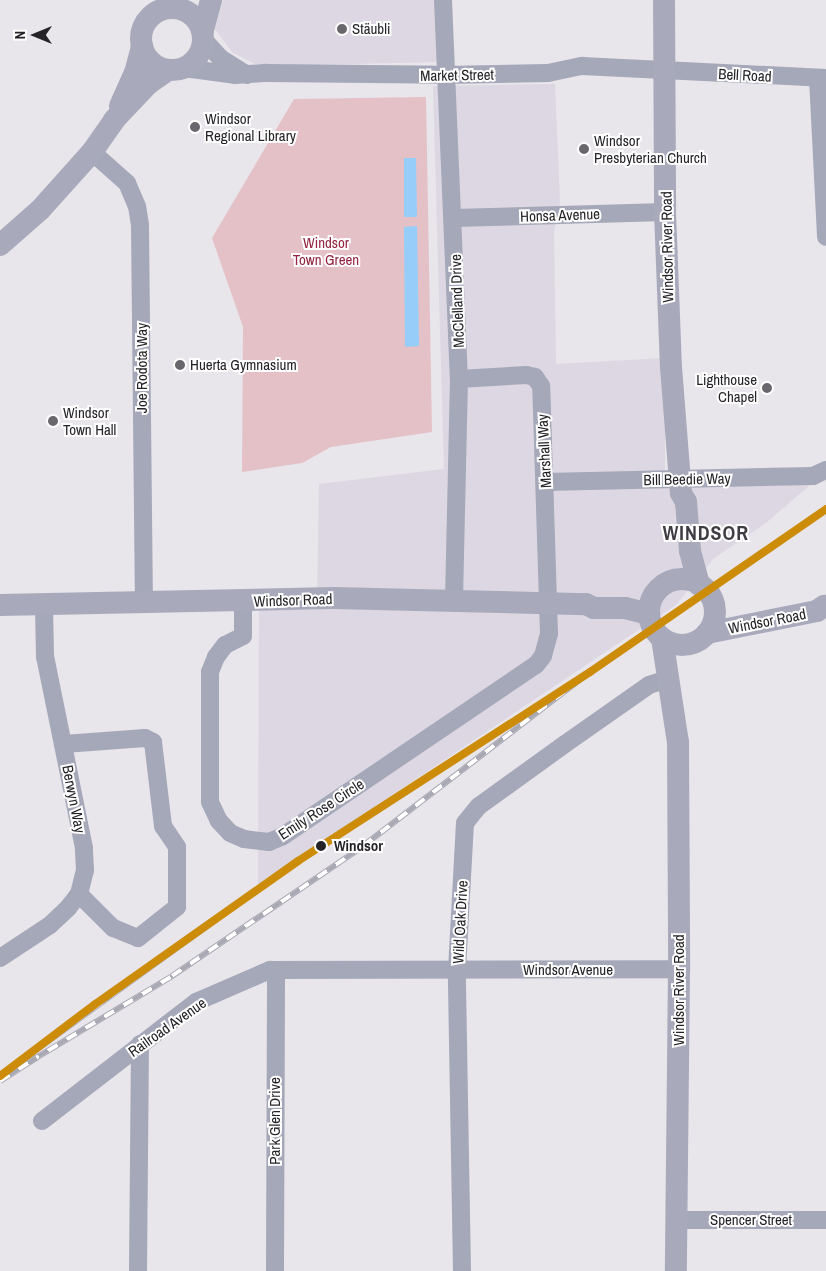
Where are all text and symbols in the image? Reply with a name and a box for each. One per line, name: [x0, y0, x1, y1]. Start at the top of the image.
north arrow: [10, 10, 60, 60]
place label: Stäubli: [352, 20, 390, 38]
marker: Stäubli: [336, 23, 348, 35]
text: N: [11, 31, 29, 39]
street label: Market Street: [420, 65, 494, 85]
street label: Bell Road: [718, 65, 772, 85]
place label: Windsor Regional Library: [205, 109, 296, 144]
marker: Windsor Regional Library: [189, 121, 201, 133]
place label: Windsor Presbyterian Church: [594, 131, 707, 166]
marker: Windsor Presbyterian Church: [578, 143, 590, 155]
street label: Windsor River Road: [657, 191, 677, 303]
street label: Honsa Avenue: [519, 205, 601, 225]
park label: Windsor Town Green: [293, 233, 359, 268]
street label: McClelland Drive: [446, 254, 468, 348]
street label: Joe Rodota Way: [133, 323, 151, 413]
place label: Huerta Gymnasium: [190, 356, 297, 374]
marker: Huerta Gymnasium: [174, 359, 186, 371]
place label: Lighthouse Chapel: [696, 370, 757, 405]
marker: Lighthouse Chapel: [761, 382, 773, 394]
place label: Windsor Town Hall: [63, 403, 116, 438]
street label: Marshall Way: [533, 414, 555, 488]
marker: Windsor Town Hall: [47, 415, 59, 427]
street label: Bill Beedie Way: [643, 469, 731, 489]
district label: WINDSOR: [662, 520, 750, 544]
street label: Windsor Road: [253, 590, 333, 610]
street label: Windsor Road: [727, 605, 807, 637]
street label: Berwyn Way: [59, 764, 89, 834]
street label: Emily Rose Circle: [275, 775, 367, 843]
marker: Windsor: [312, 837, 330, 855]
place label: Windsor: [334, 837, 383, 855]
street label: Wild Oak Drive: [449, 880, 471, 964]
street label: Windsor River Road: [670, 934, 688, 1046]
street label: Windsor Avenue: [523, 961, 613, 979]
street label: Railroad Avenue: [124, 993, 210, 1061]
street label: Park Glen Drive: [266, 1077, 284, 1165]
street label: Spencer Street: [710, 1211, 792, 1229]

